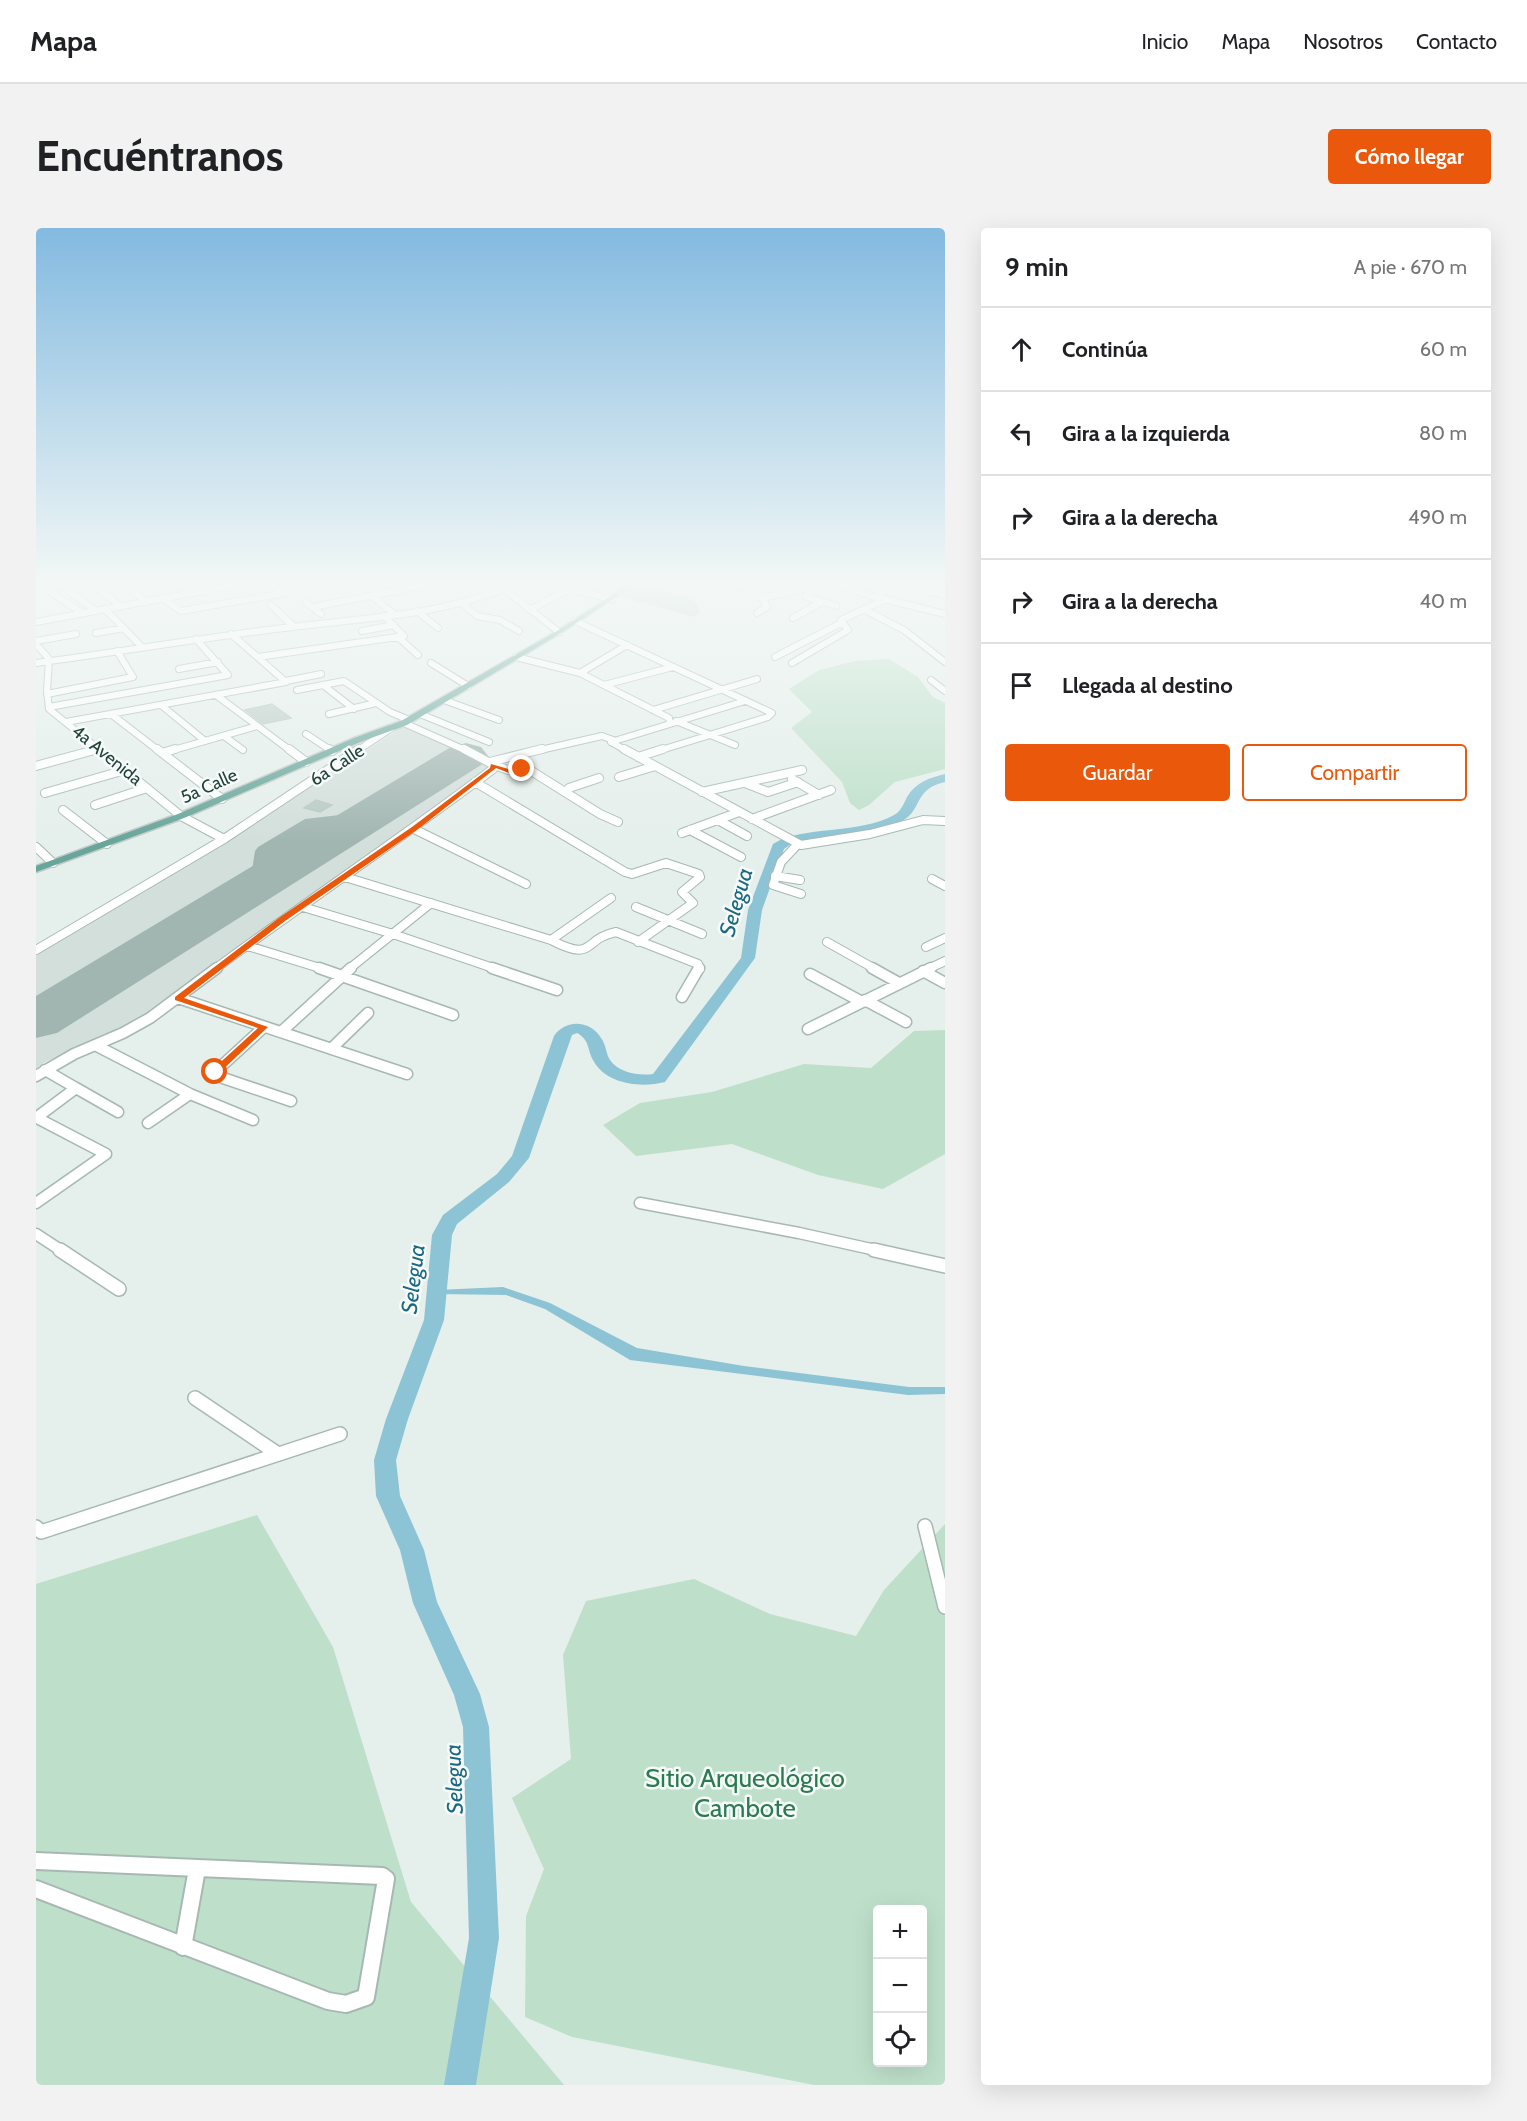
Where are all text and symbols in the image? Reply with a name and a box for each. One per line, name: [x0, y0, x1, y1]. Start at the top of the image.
text: Mapa: [30, 24, 97, 58]
text: Inicio: [1141, 29, 1188, 54]
text: Mapa: [1221, 29, 1270, 54]
text: Nosotros: [1303, 29, 1383, 54]
text: Contacto: [1416, 29, 1497, 54]
button: Cómo llegar: [1328, 129, 1491, 184]
text: Encuéntranos: [36, 130, 284, 182]
text: 9 min: [1005, 251, 1069, 283]
text: A pie · 670 m: [1354, 255, 1467, 279]
icon: ahead: [1005, 333, 1038, 366]
text: Continúa: [1062, 336, 1148, 363]
text: 60 m: [1420, 337, 1467, 361]
icon: left: [1005, 417, 1038, 450]
text: Gira a la izquierda: [1062, 420, 1230, 447]
text: 80 m: [1419, 421, 1467, 445]
icon: right: [1005, 501, 1038, 534]
text: Gira a la derecha: [1062, 504, 1218, 531]
text: 490 m: [1408, 505, 1467, 529]
icon: right: [1005, 585, 1038, 618]
text: Gira a la derecha: [1062, 588, 1218, 615]
text: 40 m: [1419, 589, 1467, 613]
icon: arrive: [1005, 669, 1038, 702]
text: Llegada al destino: [1062, 672, 1233, 699]
street label: 4a Avenida: [67, 720, 147, 790]
street label: 6a Calle: [306, 739, 368, 791]
button: Guardar: [1005, 744, 1230, 801]
button: Compartir: [1242, 744, 1467, 801]
route end: [508, 755, 534, 781]
street label: 5a Calle: [177, 764, 241, 808]
water label: Selegua: [713, 865, 759, 939]
route start: [201, 1058, 227, 1084]
water label: Selegua: [395, 1243, 431, 1315]
water label: Selegua: [439, 1744, 469, 1814]
park label: Sitio Arqueológico Cambote: [645, 1762, 845, 1824]
map controls: [873, 1905, 927, 2067]
button: +: [873, 1905, 927, 1959]
button: −: [873, 1959, 927, 2013]
button: locate: [873, 2013, 927, 2067]

